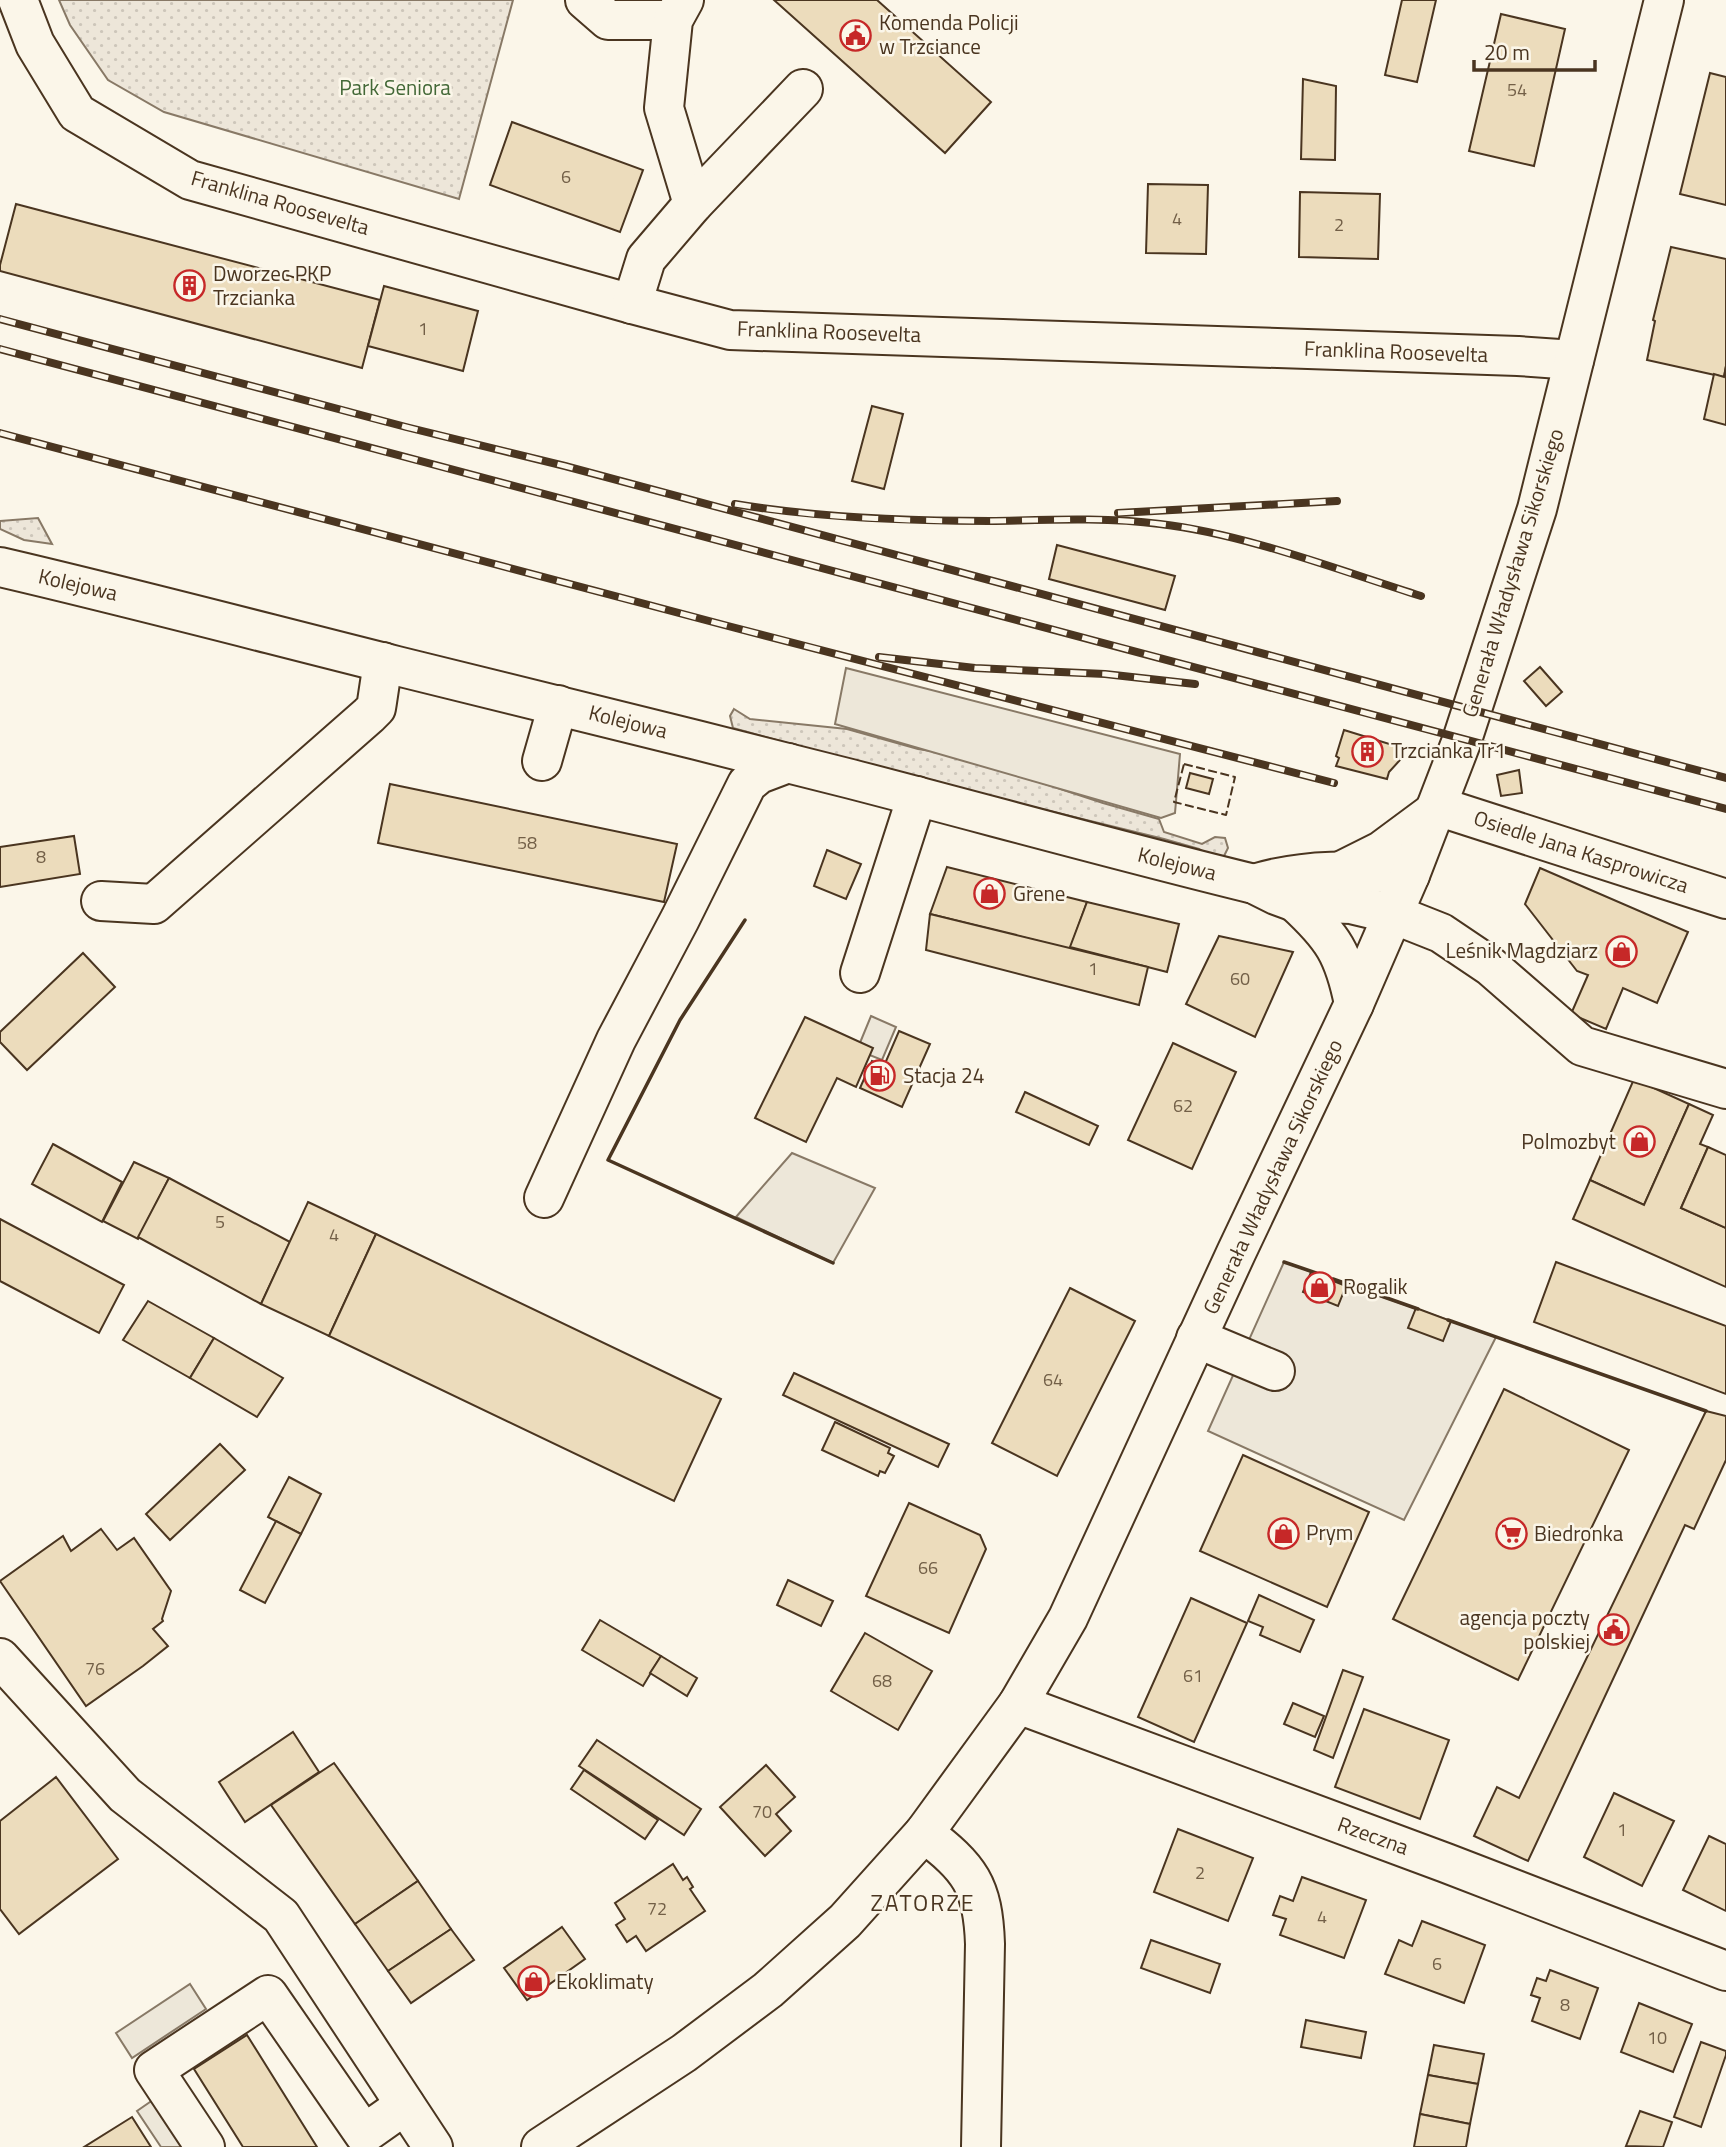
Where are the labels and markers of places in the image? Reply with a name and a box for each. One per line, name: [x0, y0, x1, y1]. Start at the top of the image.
place label: Komenda Policji w Trzciance: [879, 6, 1019, 62]
public building icon: Komenda Policji w Trzciance: [839, 18, 873, 52]
place label: Dworzec PKP Trzcianka: [213, 257, 332, 313]
building icon: Dworzec PKP Trzcianka: [173, 269, 207, 303]
building icon: Trzcianka Tr1: [1351, 734, 1385, 768]
place label: Trzcianka Tr1: [1391, 734, 1506, 766]
shop icon: Grene: [973, 877, 1007, 911]
place label: Grene: [1013, 877, 1065, 909]
place label: Leśnik Magdziarz: [1446, 934, 1598, 966]
shop icon: Leśnik Magdziarz: [1604, 934, 1638, 968]
fuel station icon: Stacja 24: [863, 1059, 897, 1093]
place label: Stacja 24: [903, 1059, 985, 1091]
place label: Polmozbyt: [1521, 1125, 1617, 1157]
shop icon: Polmozbyt: [1622, 1125, 1656, 1159]
shop icon: Rogalik: [1303, 1270, 1337, 1304]
place label: Rogalik: [1343, 1270, 1408, 1302]
shop icon: Prym: [1266, 1516, 1300, 1550]
place label: Prym: [1306, 1516, 1353, 1548]
supermarket icon: Biedronka: [1494, 1517, 1528, 1551]
place label: Biedronka: [1534, 1517, 1624, 1549]
place label: agencja poczty polskiej: [1460, 1601, 1590, 1657]
public building icon: agencja poczty polskiej: [1596, 1613, 1630, 1647]
shop icon: Ekoklimaty: [516, 1965, 550, 1999]
place label: Ekoklimaty: [556, 1965, 654, 1997]

